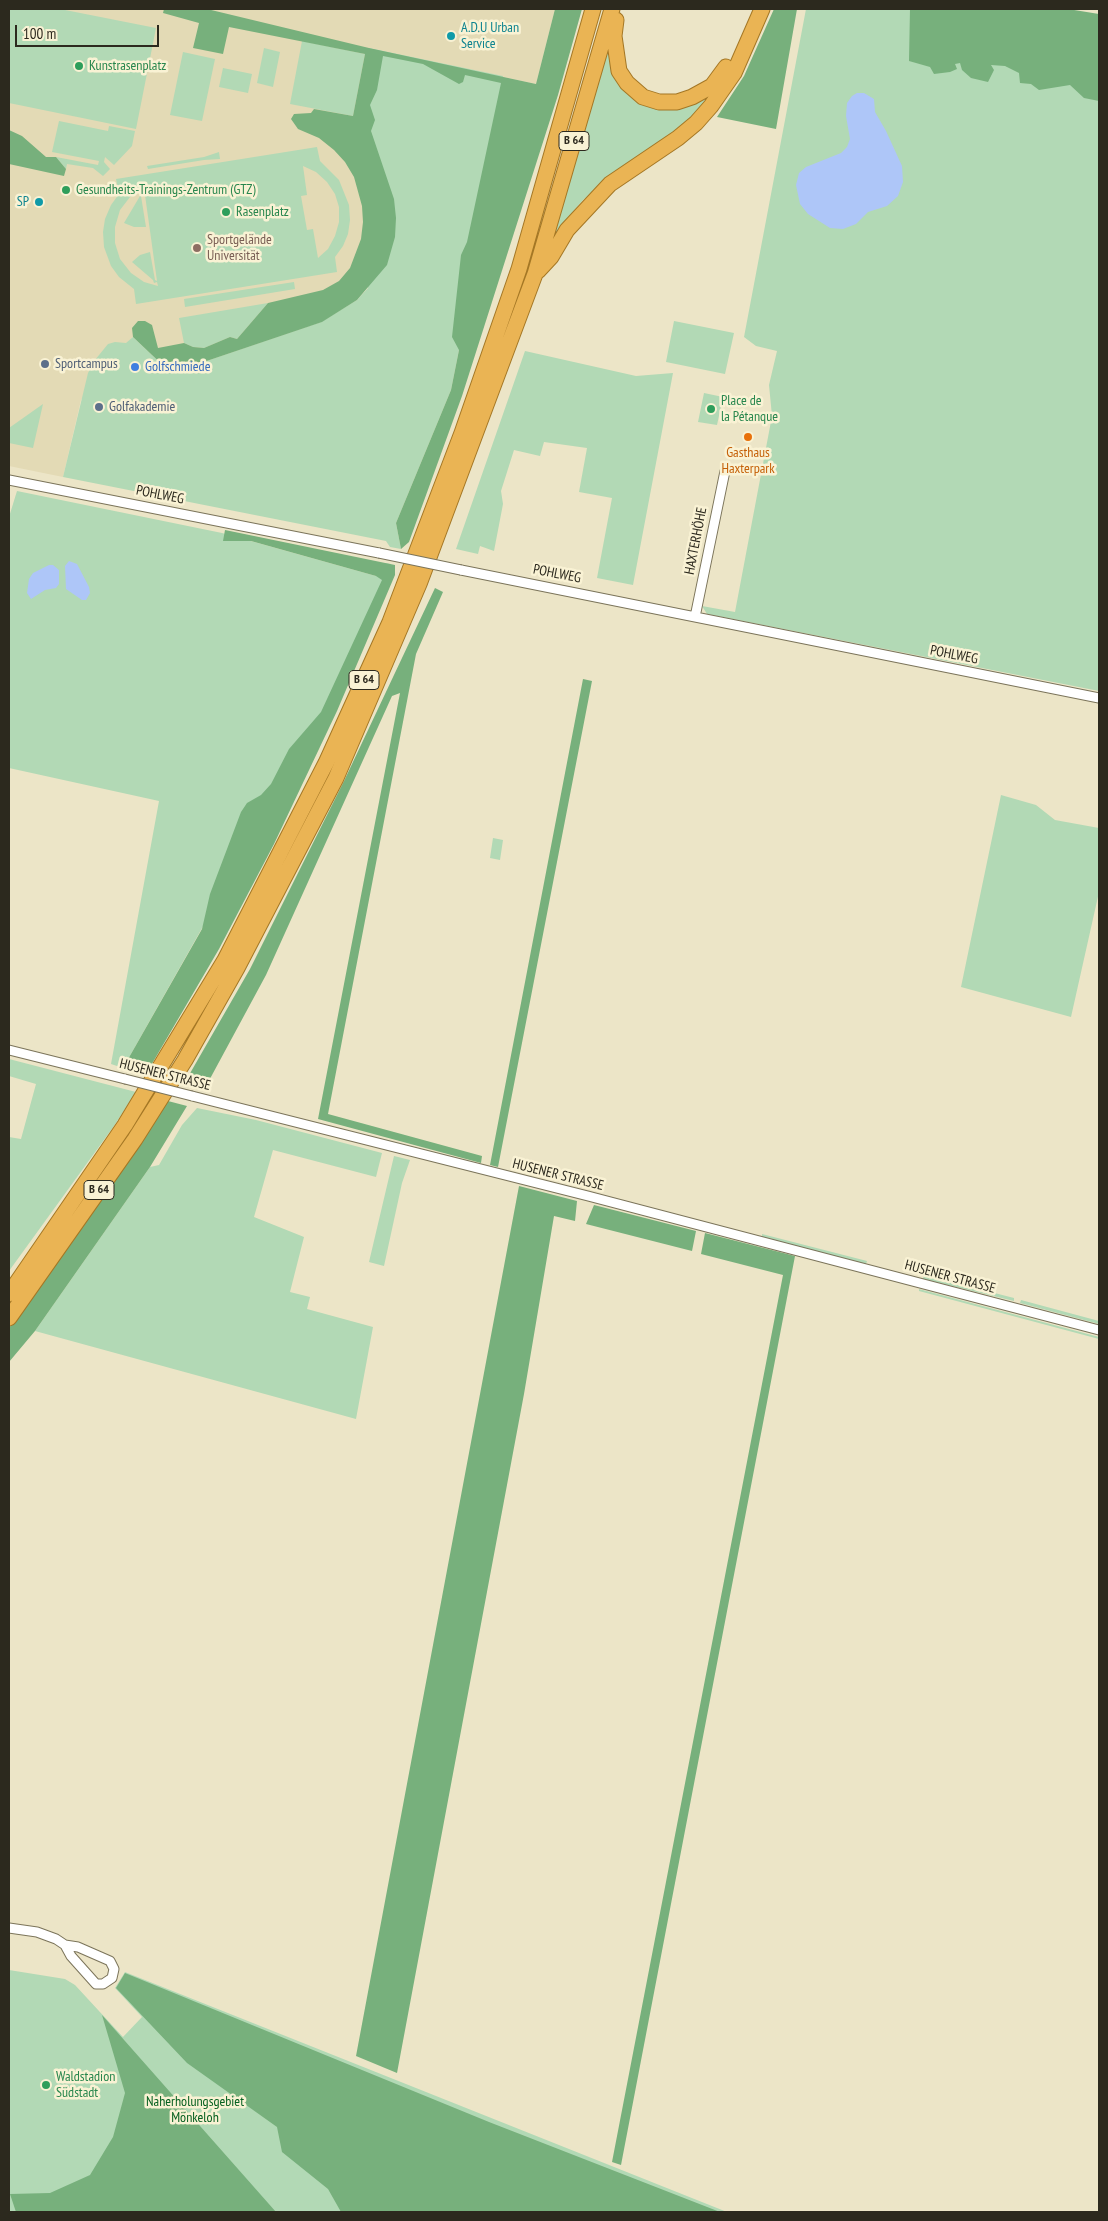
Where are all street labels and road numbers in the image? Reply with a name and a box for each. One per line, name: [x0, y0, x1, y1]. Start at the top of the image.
road number: B 64: [559, 132, 589, 150]
street label: POHLWEG: [135, 482, 185, 508]
street label: HAXTERHÖHE: [681, 506, 711, 576]
street label: POHLWEG: [532, 561, 582, 587]
street label: POHLWEG: [929, 642, 979, 668]
road number: B 64: [349, 670, 379, 690]
street label: HUSENER STRASSE: [118, 1056, 212, 1094]
street label: HUSENER STRASSE: [511, 1156, 605, 1194]
road number: B 64: [84, 1180, 114, 1200]
street label: HUSENER STRASSE: [903, 1257, 997, 1297]

